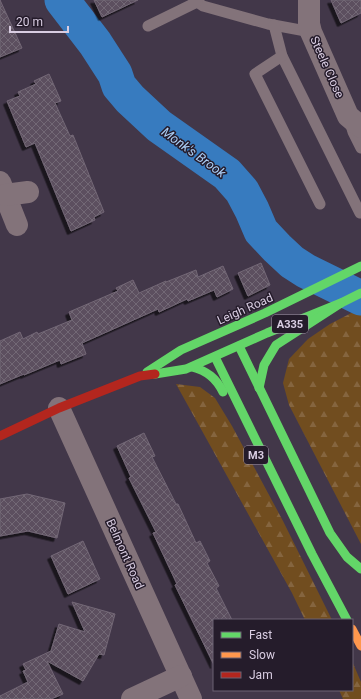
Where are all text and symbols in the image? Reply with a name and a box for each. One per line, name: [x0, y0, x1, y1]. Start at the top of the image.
scale bar: [10, 8, 68, 34]
text: 20 m: [16, 15, 43, 29]
street label: Steele Close: [307, 34, 347, 100]
water label: Monk's Brook: [159, 124, 229, 181]
street label: Leigh Road: [215, 290, 275, 328]
road number: A335: [272, 315, 308, 333]
road number: M3: [244, 446, 268, 464]
street label: Belmont Road: [103, 517, 147, 591]
legend: [213, 619, 353, 691]
text: Fast: [249, 628, 272, 642]
text: Slow: [249, 648, 275, 662]
text: Jam: [249, 668, 273, 682]

